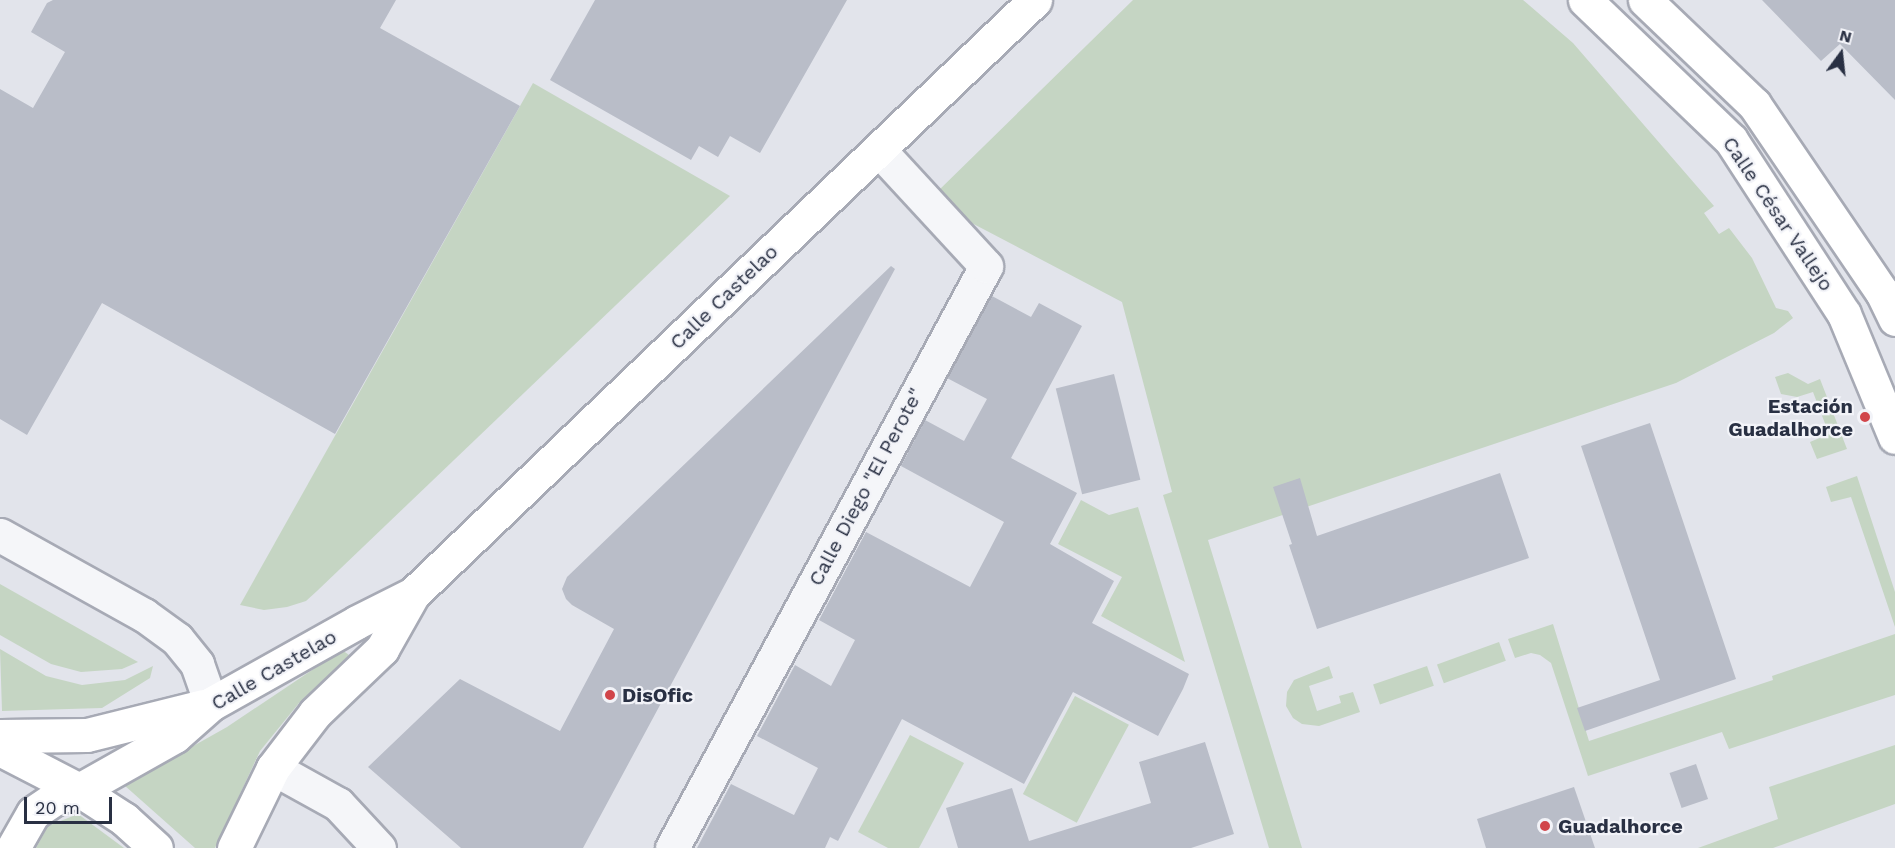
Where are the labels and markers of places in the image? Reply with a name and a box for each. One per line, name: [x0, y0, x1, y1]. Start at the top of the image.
place label: Estación Guadalhorce: [1728, 394, 1853, 441]
marker: Estación Guadalhorce: [1858, 410, 1872, 424]
place label: DisOfic: [622, 683, 693, 707]
marker: DisOfic: [603, 688, 617, 702]
place label: Guadalhorce: [1558, 814, 1683, 838]
marker: Guadalhorce: [1536, 817, 1554, 835]

